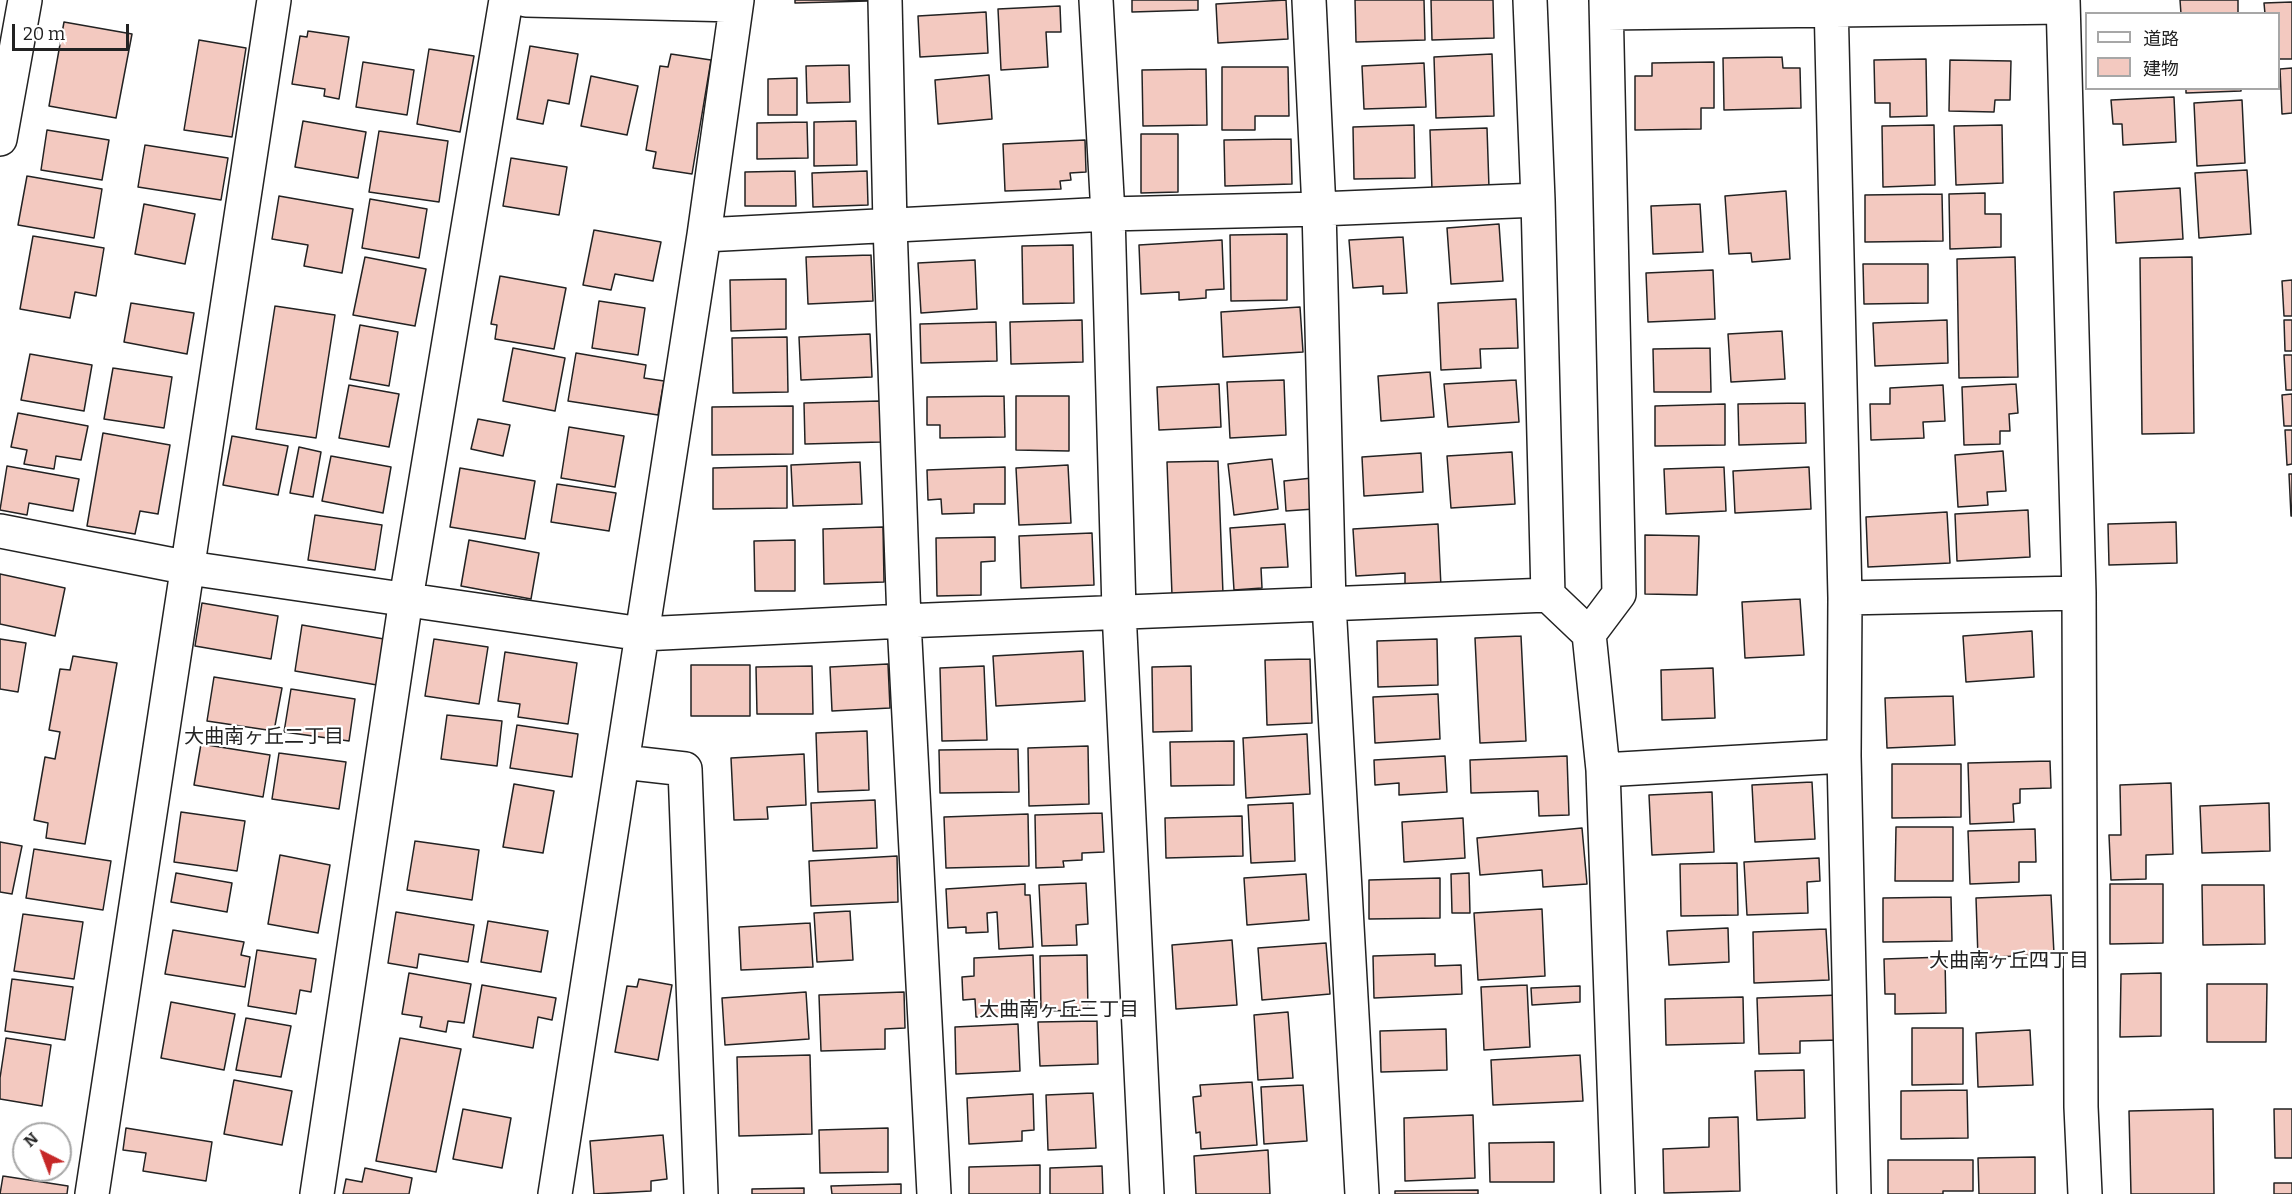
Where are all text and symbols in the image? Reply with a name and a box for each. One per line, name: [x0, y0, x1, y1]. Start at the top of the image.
scale bar: [15, 12, 132, 50]
legend: [2085, 12, 2280, 90]
text: 20 m: [23, 23, 65, 45]
text: 道路: [2143, 28, 2179, 50]
text: 建物: [2143, 58, 2179, 80]
district label: 大曲南ヶ丘二丁目: [184, 725, 344, 749]
district label: 大曲南ヶ丘四丁目: [1929, 949, 2089, 973]
district label: 大曲南ヶ丘三丁目: [979, 998, 1139, 1022]
north arrow: [12, 1122, 72, 1182]
text: N: [20, 1129, 42, 1151]

